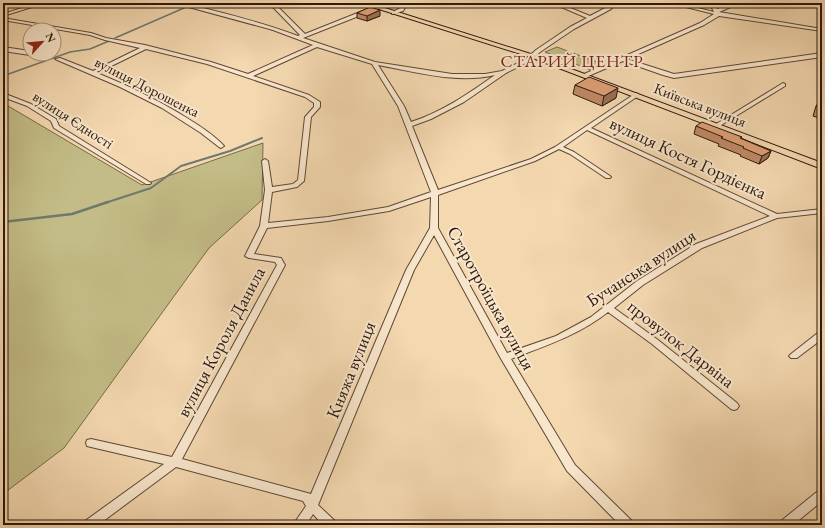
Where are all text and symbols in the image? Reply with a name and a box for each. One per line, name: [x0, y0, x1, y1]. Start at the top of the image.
north arrow: [22, 22, 62, 62]
text: N: [43, 30, 59, 45]
district label: СТАРИЙ ЦЕНТР: [500, 50, 644, 72]
street label: вулиця Дорошенка: [92, 52, 203, 121]
street label: Київська вулиця: [651, 78, 749, 131]
street label: вулиця Єдності: [29, 86, 118, 153]
street label: вулиця Костя Гордієнка: [606, 111, 771, 204]
street label: Старотроїцька вулиця: [442, 222, 541, 374]
street label: Бучанська вулиця: [581, 223, 700, 312]
street label: вулиця Короля Данила: [171, 262, 270, 421]
street label: провулок Дарвіна: [623, 295, 740, 393]
street label: Княжа вулиця: [321, 318, 380, 422]

